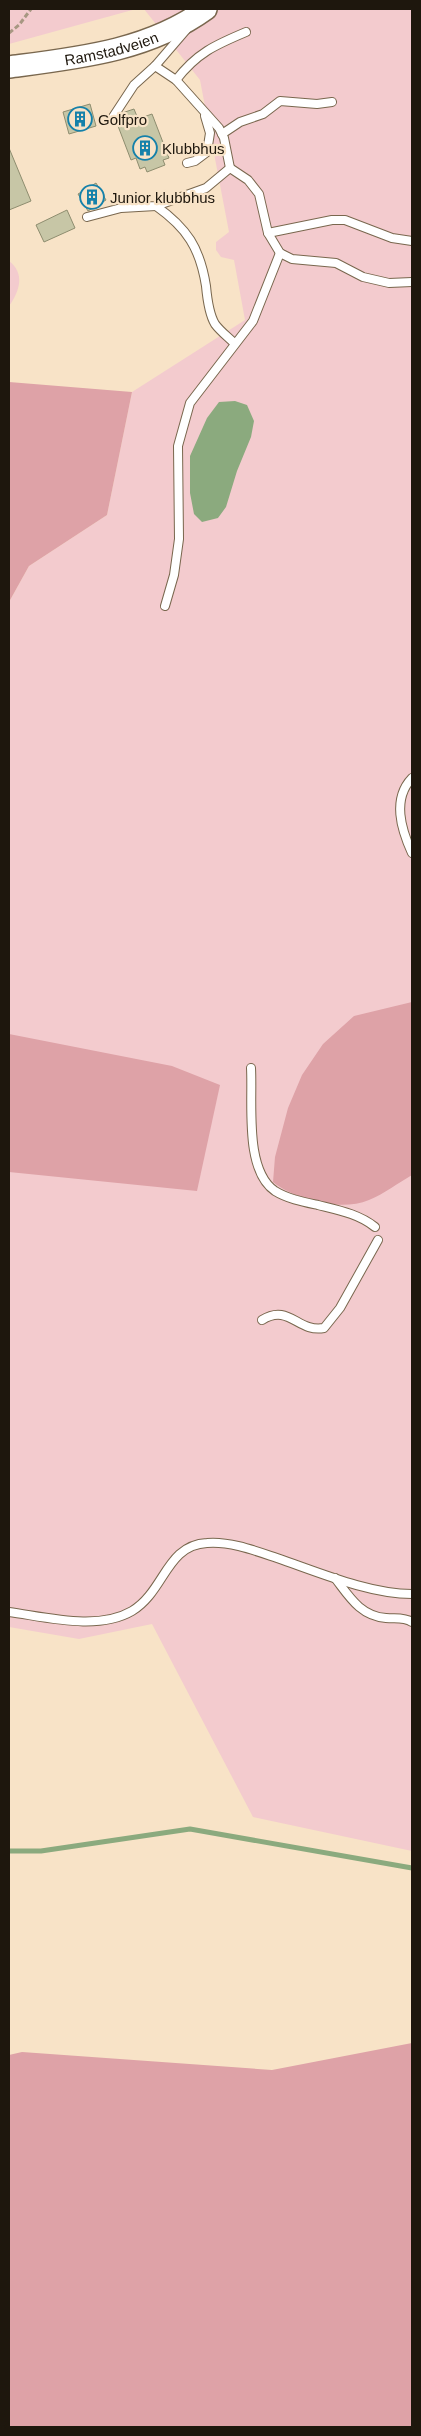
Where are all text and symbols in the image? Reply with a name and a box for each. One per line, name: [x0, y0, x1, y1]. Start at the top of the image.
street label: Ramstadveien: [63, 28, 160, 68]
building icon: Golfpro: [67, 106, 93, 132]
place label: Golfpro: [98, 111, 147, 128]
building icon: Klubbhus: [132, 135, 158, 161]
place label: Klubbhus: [162, 140, 225, 157]
building icon: Junior klubbhus: [79, 184, 105, 210]
place label: Junior klubbhus: [110, 189, 215, 206]

